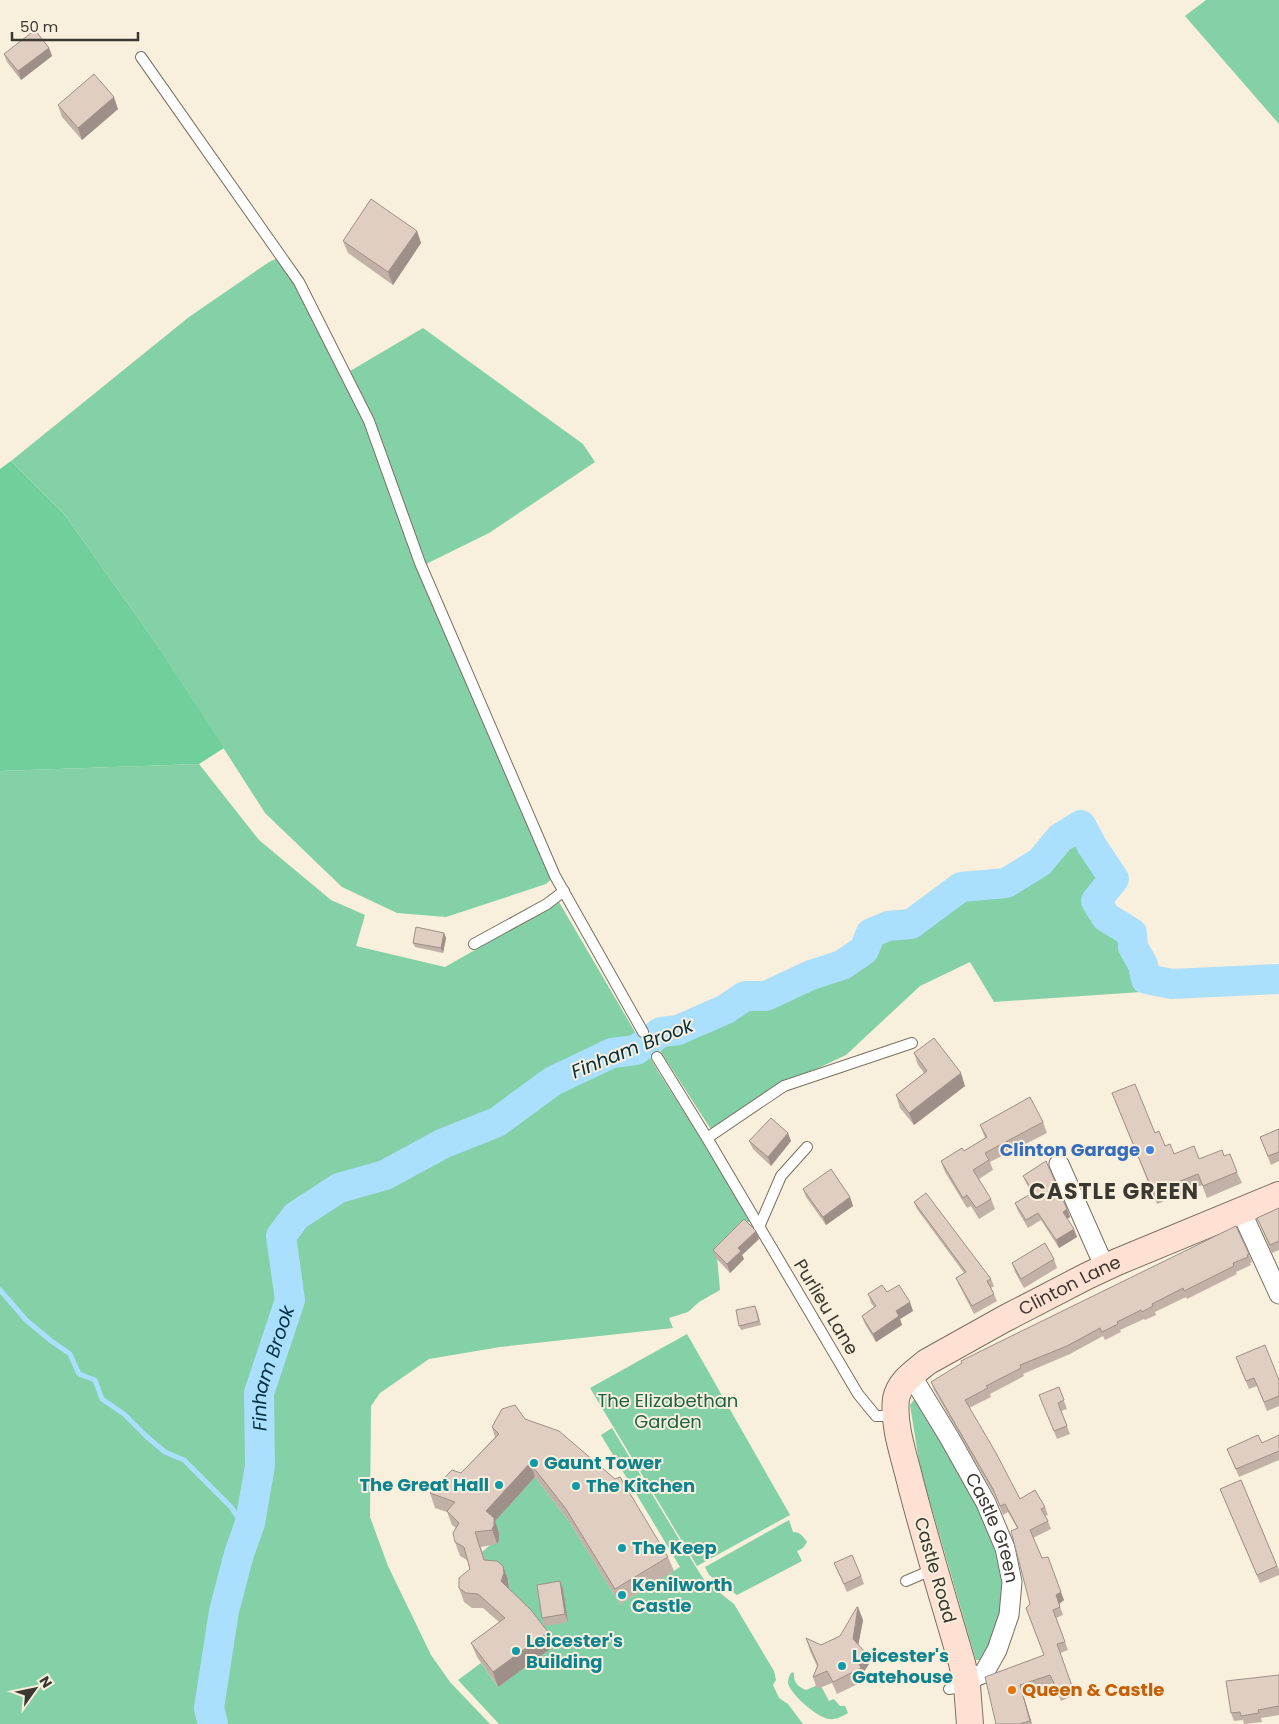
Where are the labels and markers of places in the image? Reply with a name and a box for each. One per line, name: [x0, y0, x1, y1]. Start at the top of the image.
place label: Clinton Garage: [1000, 1137, 1140, 1162]
marker: Clinton Garage: [1144, 1144, 1156, 1156]
place label: Gaunt Tower: [544, 1450, 662, 1475]
marker: Gaunt Tower: [528, 1457, 540, 1469]
place label: The Great Hall: [359, 1472, 489, 1497]
place label: The Kitchen: [586, 1473, 695, 1498]
marker: The Great Hall: [493, 1479, 505, 1491]
marker: The Kitchen: [570, 1480, 582, 1492]
place label: The Keep: [632, 1535, 717, 1560]
marker: The Keep: [616, 1542, 628, 1554]
place label: Kenilworth Castle: [632, 1572, 733, 1618]
marker: Kenilworth Castle: [616, 1589, 628, 1601]
place label: Leicester's Building: [526, 1628, 623, 1674]
place label: Leicester's Gatehouse: [852, 1643, 953, 1689]
marker: Leicester's Building: [510, 1645, 522, 1657]
marker: Leicester's Gatehouse: [836, 1660, 848, 1672]
place label: Queen & Castle: [1022, 1677, 1164, 1702]
marker: Queen & Castle: [1006, 1684, 1018, 1696]

